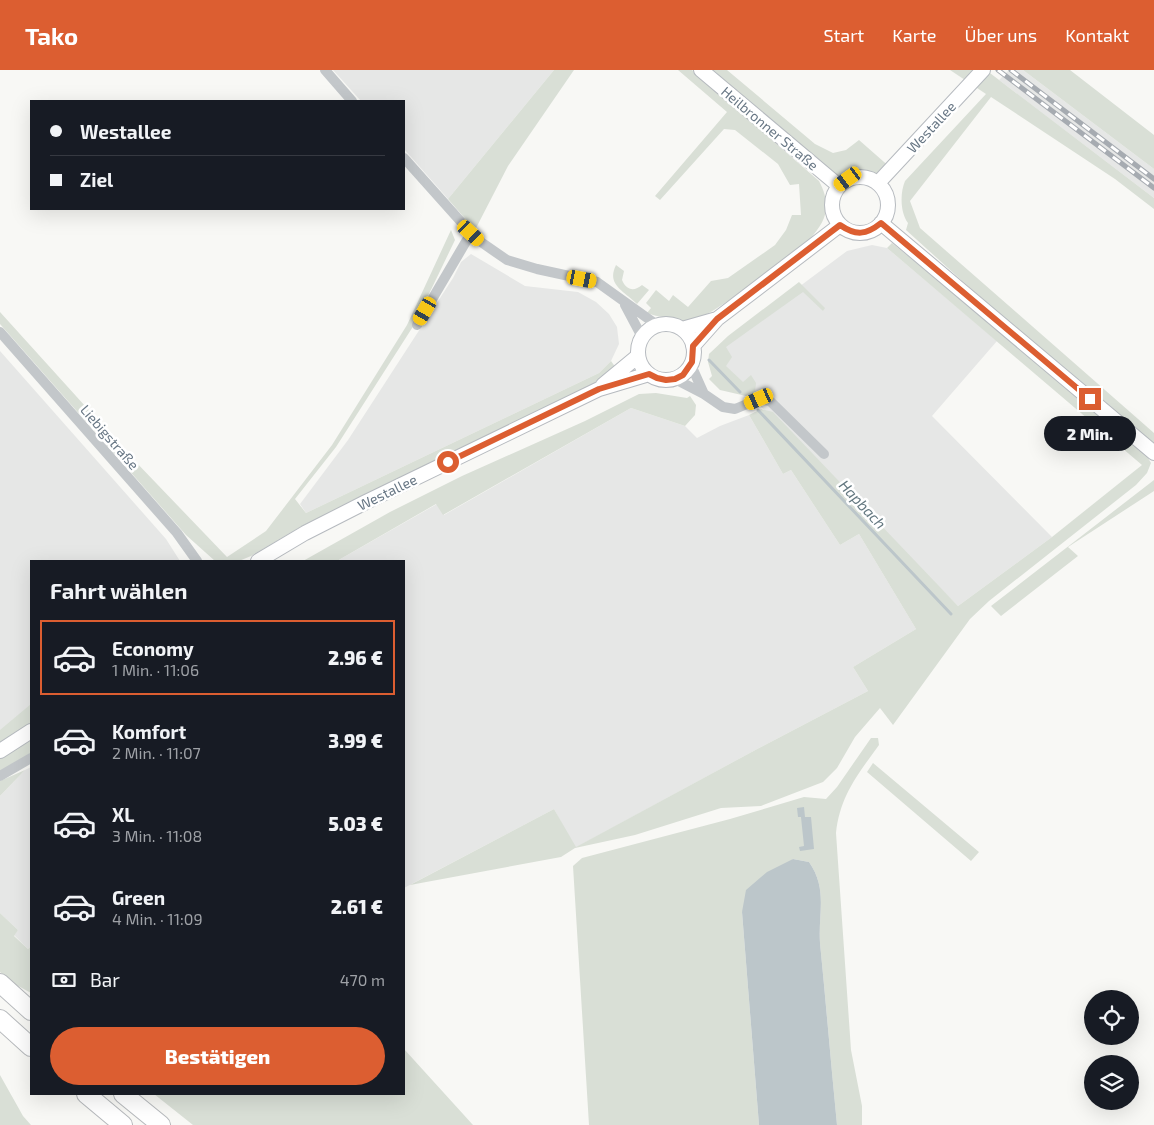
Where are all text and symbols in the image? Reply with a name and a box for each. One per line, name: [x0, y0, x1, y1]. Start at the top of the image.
text: Tako: [25, 21, 78, 50]
text: Start: [823, 24, 864, 46]
text: Karte: [892, 24, 937, 46]
text: Über uns: [965, 24, 1037, 46]
text: Kontakt: [1065, 24, 1129, 46]
street label: Heilbronner Straße: [718, 82, 822, 174]
street label: Westallee: [903, 98, 959, 156]
text: Westallee: [80, 120, 172, 143]
car: [831, 164, 864, 194]
text: Ziel: [80, 168, 113, 191]
car: [454, 217, 487, 249]
car: [565, 269, 598, 289]
car: [411, 294, 438, 328]
car: [742, 386, 775, 412]
route end: [1079, 388, 1101, 410]
street label: Liebigstraße: [77, 401, 143, 473]
callout: 2 Min.: [1044, 416, 1136, 452]
text: 2 Min.: [1067, 424, 1113, 443]
route start: [437, 451, 459, 473]
street label: Westallee: [354, 470, 420, 514]
water label: Hapbach: [836, 476, 890, 532]
text: Fahrt wählen: [50, 577, 188, 603]
icon: car: [52, 635, 97, 680]
text: Economy: [112, 637, 194, 660]
text: 2.96 €: [328, 646, 383, 669]
text: 1 Min. · 11:06: [112, 660, 199, 679]
icon: car: [52, 718, 97, 763]
text: Komfort: [112, 720, 186, 743]
text: 3.99 €: [328, 729, 383, 752]
text: 2 Min. · 11:07: [112, 743, 201, 762]
icon: car: [52, 801, 97, 846]
text: XL: [112, 803, 134, 826]
text: 5.03 €: [328, 812, 383, 835]
text: 3 Min. · 11:08: [112, 826, 202, 845]
icon: car: [52, 884, 97, 929]
text: Green: [112, 886, 165, 909]
text: 2.61 €: [331, 895, 383, 918]
text: 4 Min. · 11:09: [112, 909, 203, 928]
icon: cash: [50, 966, 78, 994]
text: Bar: [90, 968, 120, 991]
text: 470 m: [340, 970, 385, 989]
map controls: [1084, 990, 1139, 1110]
button: locate: [1084, 990, 1139, 1045]
button: Bestätigen: [50, 1027, 385, 1085]
button: layers: [1084, 1055, 1139, 1110]

